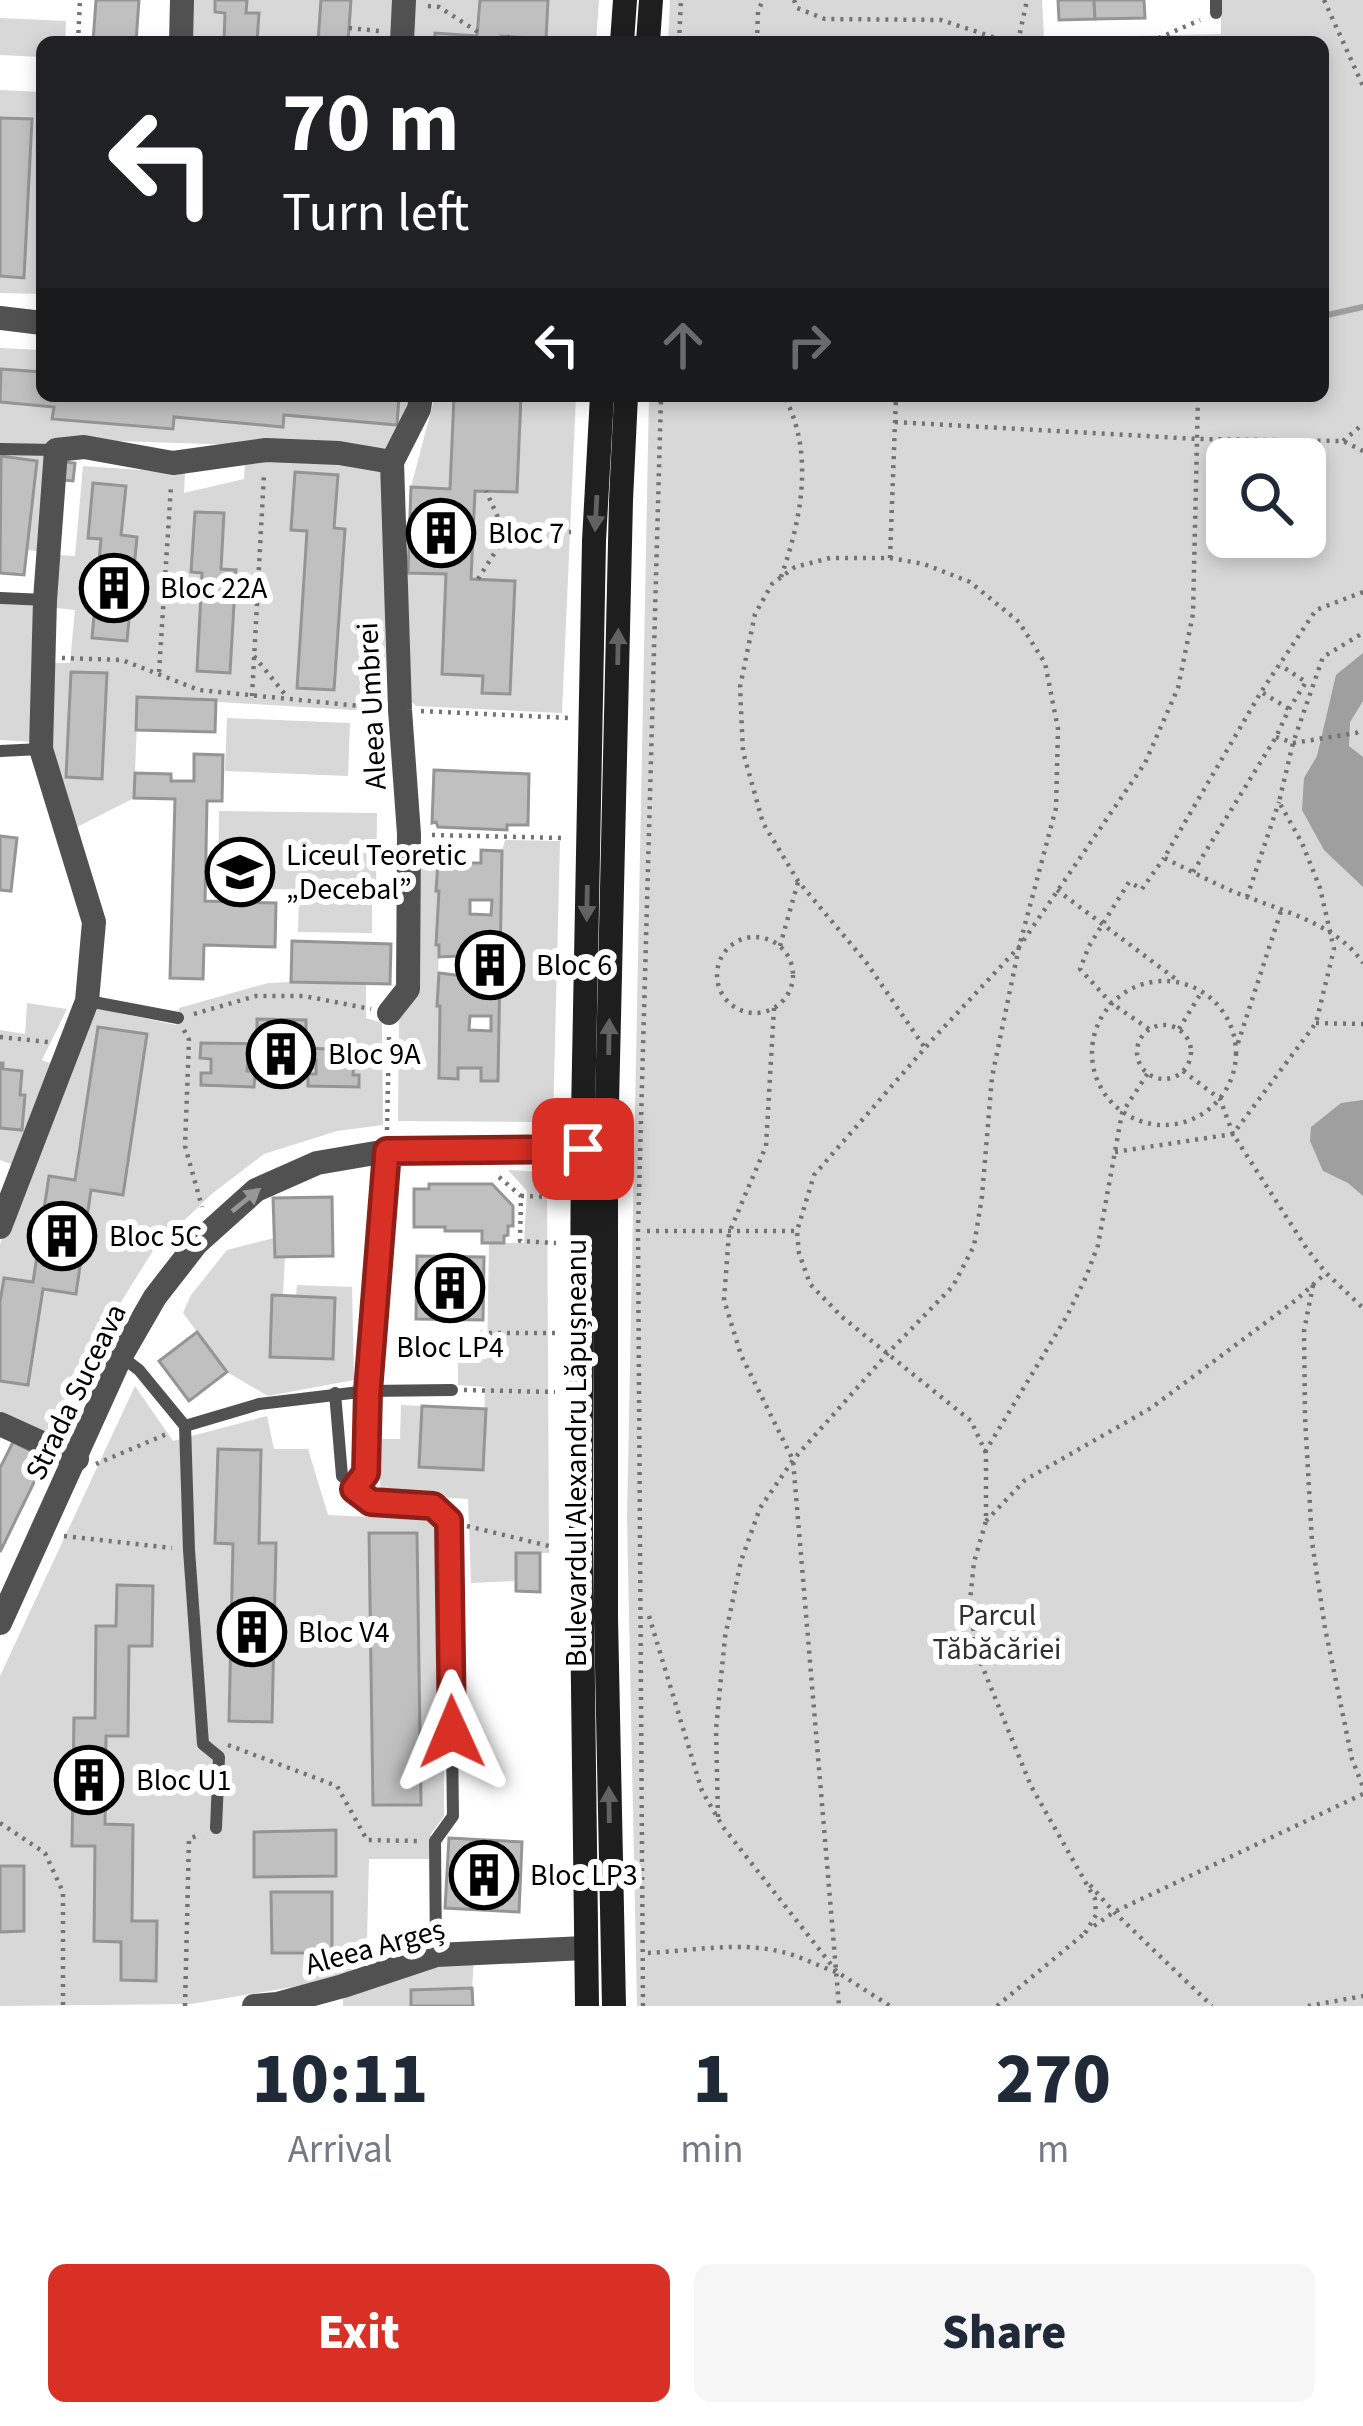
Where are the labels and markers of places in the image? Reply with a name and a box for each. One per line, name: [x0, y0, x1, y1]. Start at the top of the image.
building icon: Bloc 7: [406, 498, 476, 568]
place label: Bloc 7: [488, 512, 564, 555]
building icon: Bloc 22A: [79, 553, 149, 623]
place label: Bloc 22A: [160, 567, 268, 610]
place label: Liceul Teoretic „Decebal”: [286, 834, 467, 911]
school or university icon: Liceul Teoretic „Decebal”: [205, 837, 275, 907]
building icon: Bloc 6: [455, 930, 525, 1000]
place label: Bloc 6: [536, 944, 612, 987]
building icon: Bloc 9A: [246, 1019, 316, 1089]
place label: Bloc 9A: [328, 1033, 421, 1076]
pin: [532, 1098, 634, 1200]
building icon: Bloc 5C: [27, 1201, 97, 1271]
place label: Bloc 5C: [109, 1215, 202, 1258]
building icon: Bloc LP4: [415, 1253, 485, 1323]
place label: Bloc LP4: [396, 1326, 504, 1369]
building icon: Bloc V4: [217, 1597, 287, 1667]
place label: Bloc V4: [298, 1611, 390, 1654]
building icon: Bloc U1: [54, 1745, 124, 1815]
place label: Bloc U1: [136, 1759, 232, 1802]
building icon: Bloc LP3: [449, 1840, 519, 1910]
place label: Bloc LP3: [530, 1854, 638, 1897]

